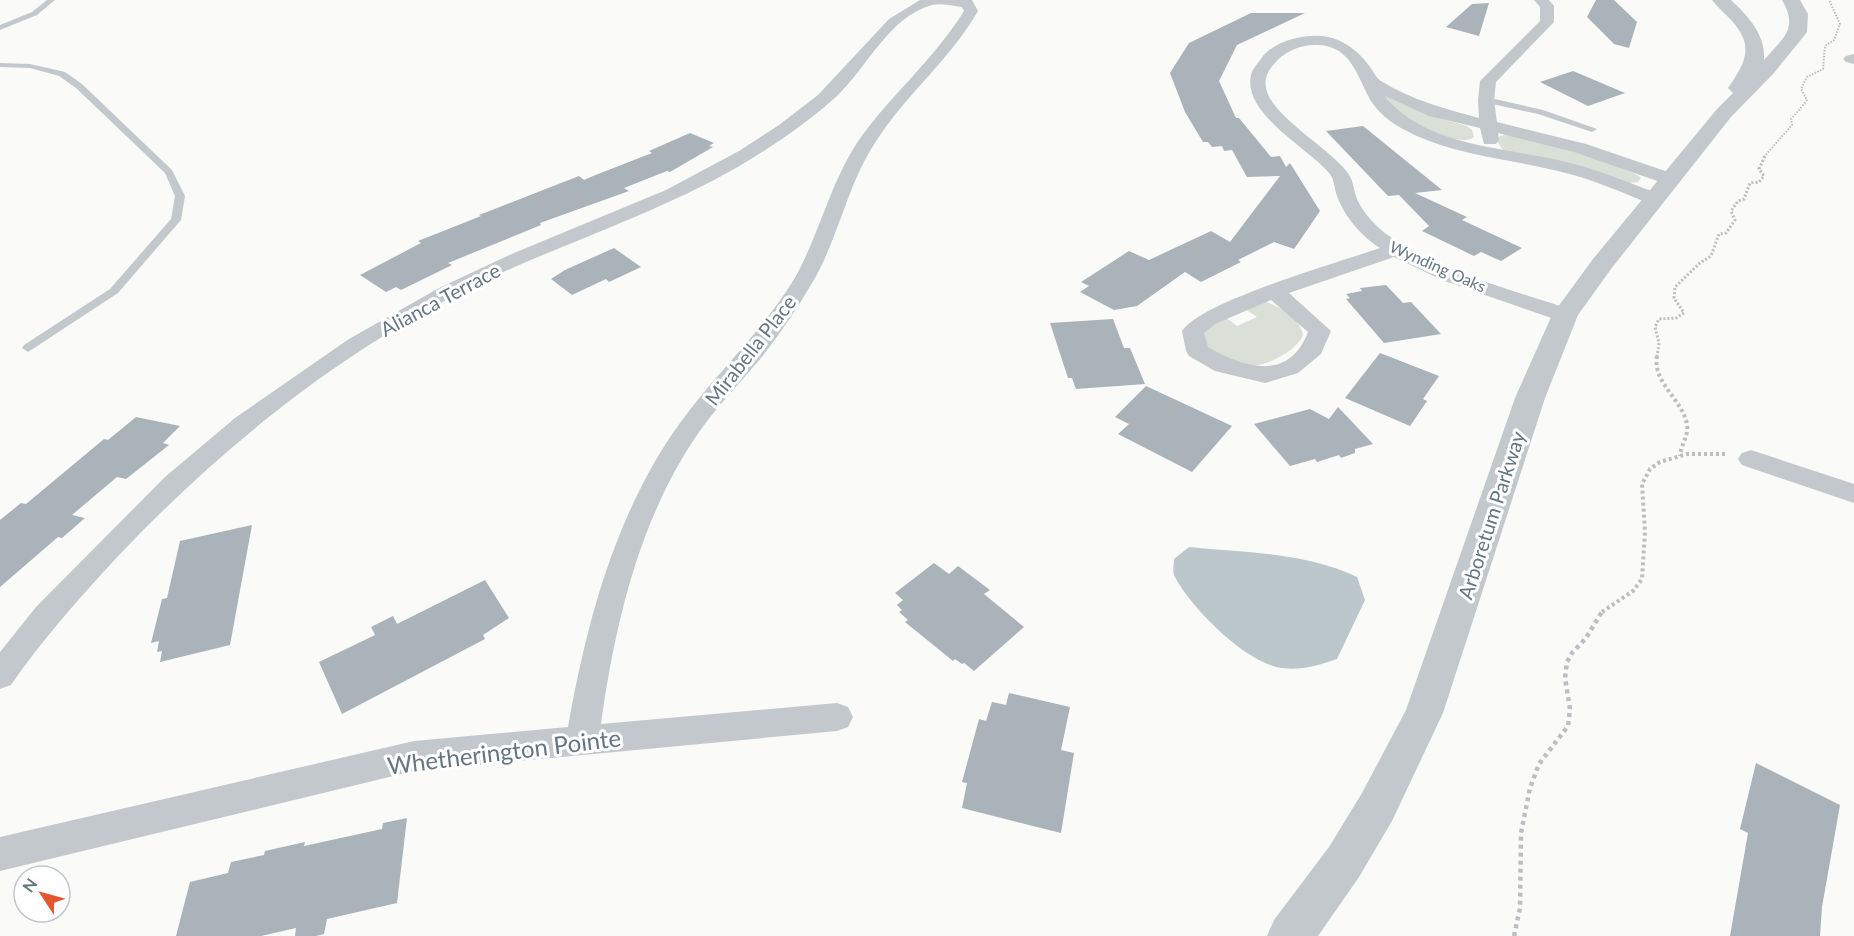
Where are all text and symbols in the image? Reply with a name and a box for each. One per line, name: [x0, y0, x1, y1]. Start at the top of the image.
street label: Wynding Oaks: [1387, 236, 1489, 296]
street label: Alianca Terrace: [376, 257, 504, 341]
street label: Mirabella Place: [700, 290, 800, 410]
street label: Arboretum Parkway: [1453, 427, 1530, 602]
street label: Whetherington Pointe: [386, 722, 622, 780]
north arrow: [12, 864, 72, 924]
text: N: [18, 874, 41, 895]

